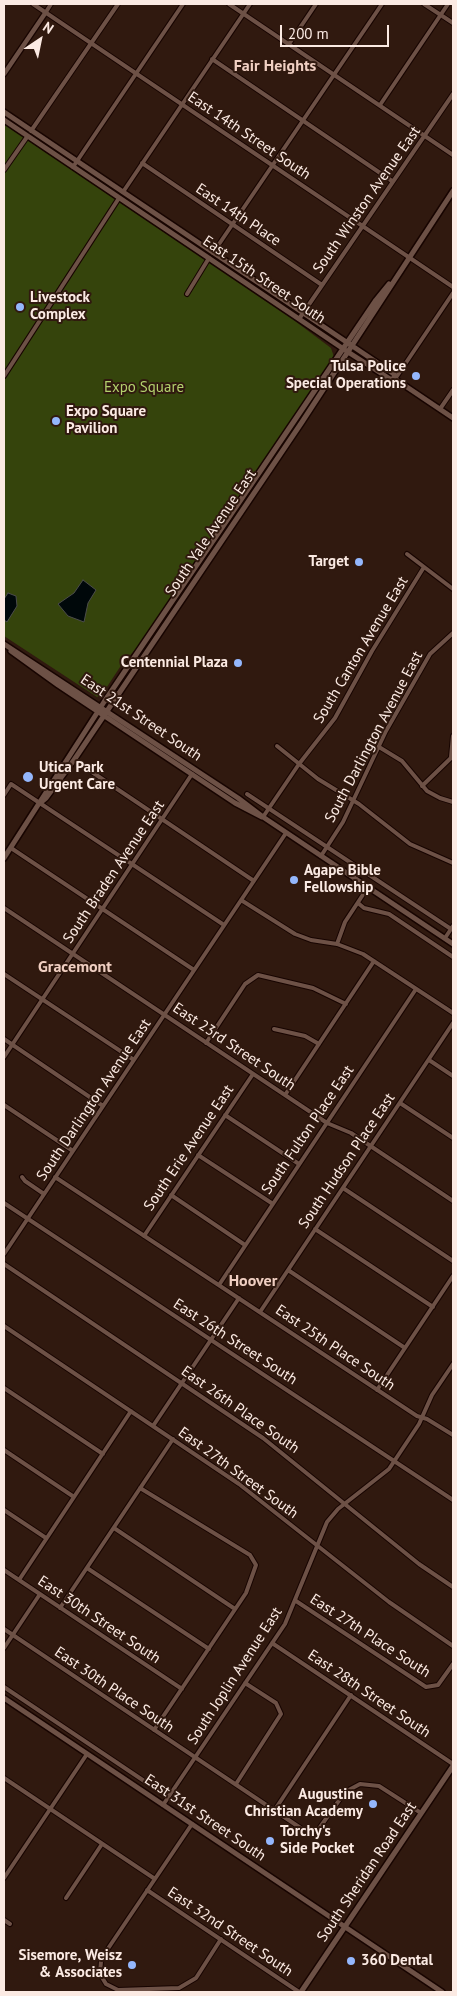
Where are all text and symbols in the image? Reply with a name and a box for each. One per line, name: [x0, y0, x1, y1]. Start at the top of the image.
north arrow: [15, 15, 65, 65]
scale bar: [282, 15, 391, 47]
text: N: [40, 18, 57, 38]
text: 200 m: [288, 24, 329, 43]
district label: Fair Heights: [234, 56, 316, 76]
street label: East 14th Street South: [184, 88, 314, 184]
street label: South Winston Avenue East: [309, 123, 425, 277]
street label: East 14th Place: [192, 180, 284, 250]
street label: East 15th Street South: [199, 232, 329, 328]
place label: Livestock Complex: [30, 289, 90, 324]
marker: Livestock Complex: [14, 301, 26, 313]
place label: Tulsa Police Special Operations: [286, 358, 406, 393]
marker: Tulsa Police Special Operations: [410, 370, 422, 382]
park label: Expo Square: [104, 379, 184, 397]
place label: Expo Square Pavilion: [66, 403, 146, 438]
marker: Expo Square Pavilion: [50, 415, 62, 427]
street label: South Yale Avenue East: [162, 466, 260, 600]
place label: Target: [308, 553, 349, 571]
marker: Target: [353, 556, 365, 568]
street label: South Canton Avenue East: [310, 573, 412, 727]
street label: South Darlington Avenue East: [321, 648, 427, 826]
place label: Centennial Plaza: [121, 654, 228, 672]
marker: Centennial Plaza: [232, 657, 244, 669]
street label: East 21st Street South: [77, 671, 205, 765]
place label: Utica Park Urgent Care: [39, 759, 115, 794]
marker: Utica Park Urgent Care: [21, 770, 35, 784]
street label: South Braden Avenue East: [59, 797, 169, 947]
place label: Agape Bible Fellowship: [304, 862, 381, 897]
marker: Agape Bible Fellowship: [288, 874, 300, 886]
district label: Gracemont: [38, 957, 112, 977]
street label: East 23rd Street South: [169, 999, 299, 1095]
street label: South Darlington Avenue East: [33, 1016, 155, 1184]
street label: South Fulton Place East: [258, 1062, 358, 1198]
street label: South Erie Avenue East: [140, 1082, 238, 1214]
street label: South Hudson Place East: [295, 1090, 399, 1232]
district label: Hoover: [229, 1271, 277, 1291]
street label: East 26th Street South: [170, 1295, 300, 1389]
street label: East 25th Place South: [272, 1301, 398, 1395]
street label: East 26th Place South: [177, 1362, 303, 1458]
street label: East 27th Street South: [175, 1423, 301, 1523]
street label: East 30th Street South: [34, 1572, 164, 1668]
street label: East 27th Place South: [306, 1590, 434, 1682]
street label: South Joplin Avenue East: [184, 1604, 286, 1748]
street label: East 30th Place South: [51, 1643, 177, 1737]
street label: East 28th Street South: [304, 1646, 434, 1742]
street label: East 31st Street South: [141, 1771, 269, 1865]
place label: Augustine Christian Academy: [244, 1786, 363, 1821]
marker: Augustine Christian Academy: [367, 1798, 379, 1810]
street label: South Sheridan Road East: [314, 1799, 420, 1945]
place label: Torchy's Side Pocket: [280, 1823, 354, 1858]
marker: Torchy's Side Pocket: [264, 1835, 276, 1847]
street label: East 32nd Street South: [164, 1883, 296, 1981]
place label: Sisemore, Weisz & Associates: [18, 1947, 122, 1982]
place label: 360 Dental: [361, 1952, 433, 1970]
marker: 360 Dental: [345, 1955, 357, 1967]
marker: Sisemore, Weisz & Associates: [126, 1959, 138, 1971]

